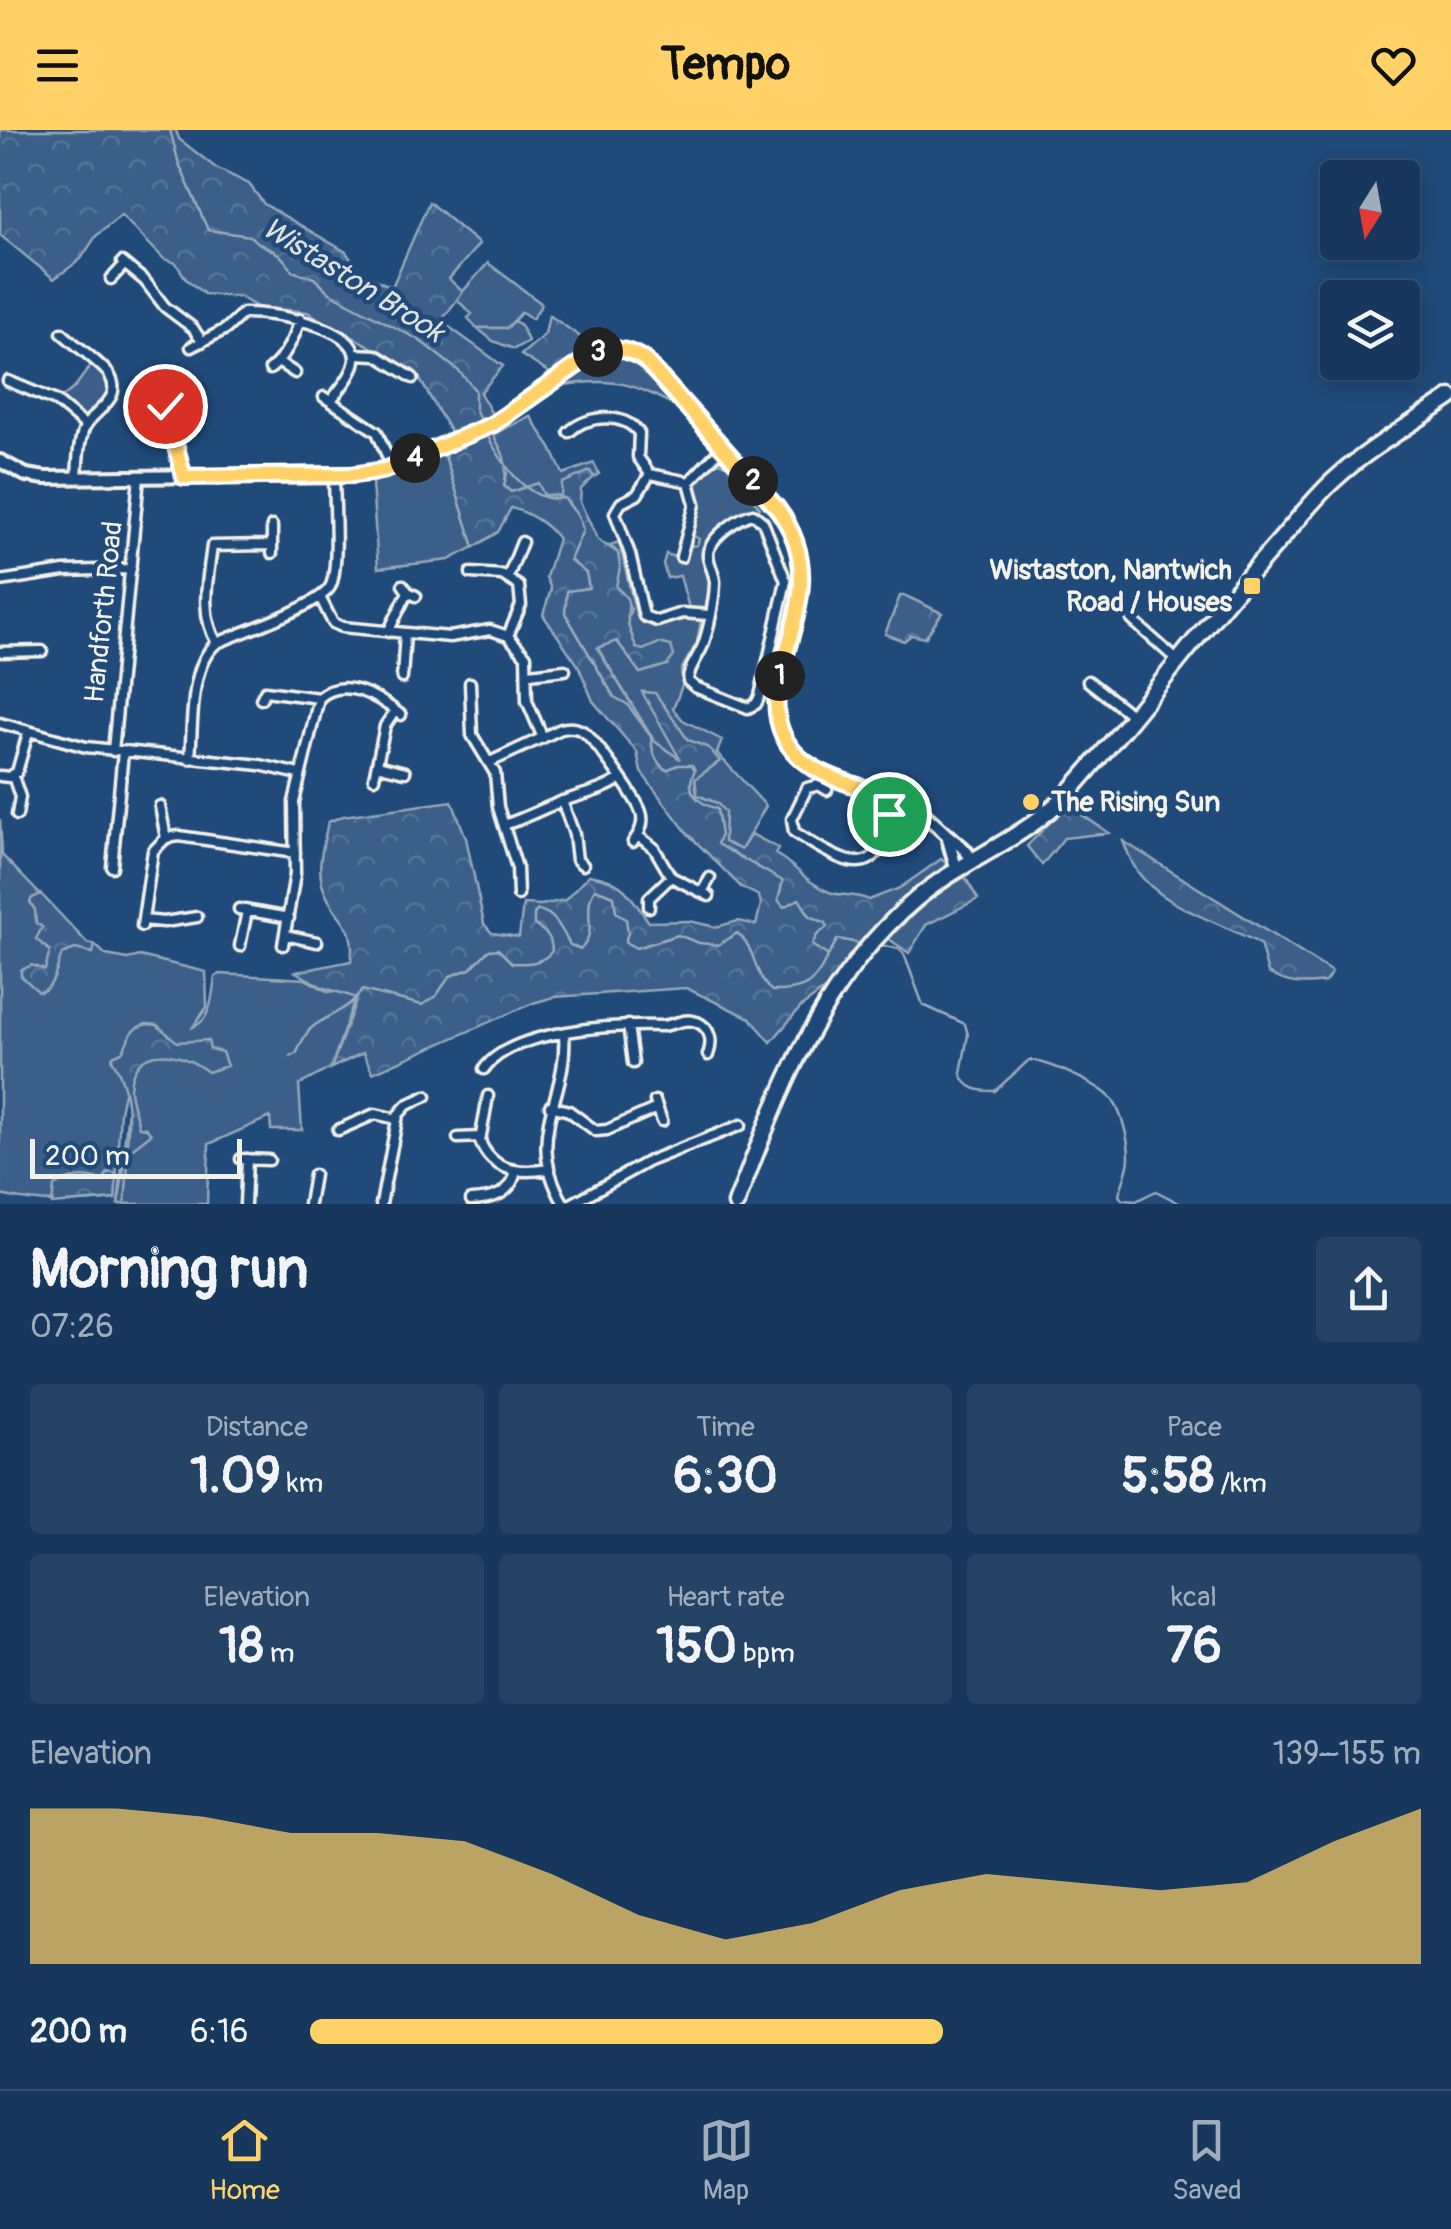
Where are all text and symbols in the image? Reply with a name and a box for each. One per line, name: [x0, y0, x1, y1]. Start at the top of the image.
text: Tempo: [661, 37, 790, 93]
icon: menu: [30, 38, 85, 93]
icon: heart: [1366, 38, 1421, 93]
north arrow: [1320, 160, 1420, 260]
map controls: [1320, 160, 1420, 380]
water label: Wistaston Brook: [255, 209, 453, 352]
button: layers: [1320, 280, 1420, 380]
pin: 3: [573, 327, 623, 377]
text: 3: [590, 334, 606, 369]
pin: [123, 364, 208, 449]
icon: check: [138, 379, 193, 434]
pin: 4: [390, 433, 440, 483]
text: 4: [407, 440, 423, 475]
pin: 2: [728, 456, 778, 506]
text: 2: [745, 463, 761, 498]
street label: Handforth Road: [77, 519, 131, 705]
place label: Wistaston, Nantwich Road / Houses: [989, 553, 1232, 620]
marker: Wistaston, Nantwich Road / Houses: [1241, 575, 1263, 597]
pin: 1: [755, 651, 805, 701]
text: 1: [775, 658, 785, 693]
pin: [847, 772, 932, 857]
place label: The Rising Sun: [1050, 785, 1220, 820]
icon: arrive: [862, 787, 917, 842]
marker: The Rising Sun: [1020, 791, 1042, 813]
scale bar: [30, 1134, 242, 1178]
text: 200 m: [45, 1139, 130, 1174]
text: Morning run: [30, 1235, 308, 1304]
button: share: [1316, 1237, 1421, 1342]
text: 07:26: [30, 1307, 114, 1347]
text: Distance: [206, 1410, 308, 1445]
text: Time: [696, 1410, 755, 1445]
text: Pace: [1166, 1410, 1222, 1445]
text: 1.09: [190, 1445, 281, 1508]
text: 6:30: [673, 1445, 778, 1508]
text: 5:58: [1121, 1445, 1214, 1508]
text: km: [281, 1466, 323, 1501]
text: /km: [1214, 1466, 1267, 1501]
text: Elevation: [203, 1580, 310, 1615]
text: Heart rate: [666, 1580, 785, 1615]
text: kcal: [1171, 1580, 1217, 1615]
text: 18: [219, 1615, 264, 1678]
text: 150: [656, 1615, 737, 1678]
text: 76: [1166, 1615, 1222, 1678]
text: m: [264, 1636, 295, 1671]
text: bpm: [737, 1636, 795, 1671]
text: Elevation: [30, 1734, 152, 1774]
text: 139–155 m: [1273, 1734, 1421, 1774]
text: 200 m: [30, 2012, 127, 2052]
text: 6:16: [190, 2012, 248, 2052]
tab: Home: [209, 2113, 280, 2208]
tab: Map: [699, 2113, 754, 2208]
tab: Saved: [1172, 2113, 1242, 2208]

